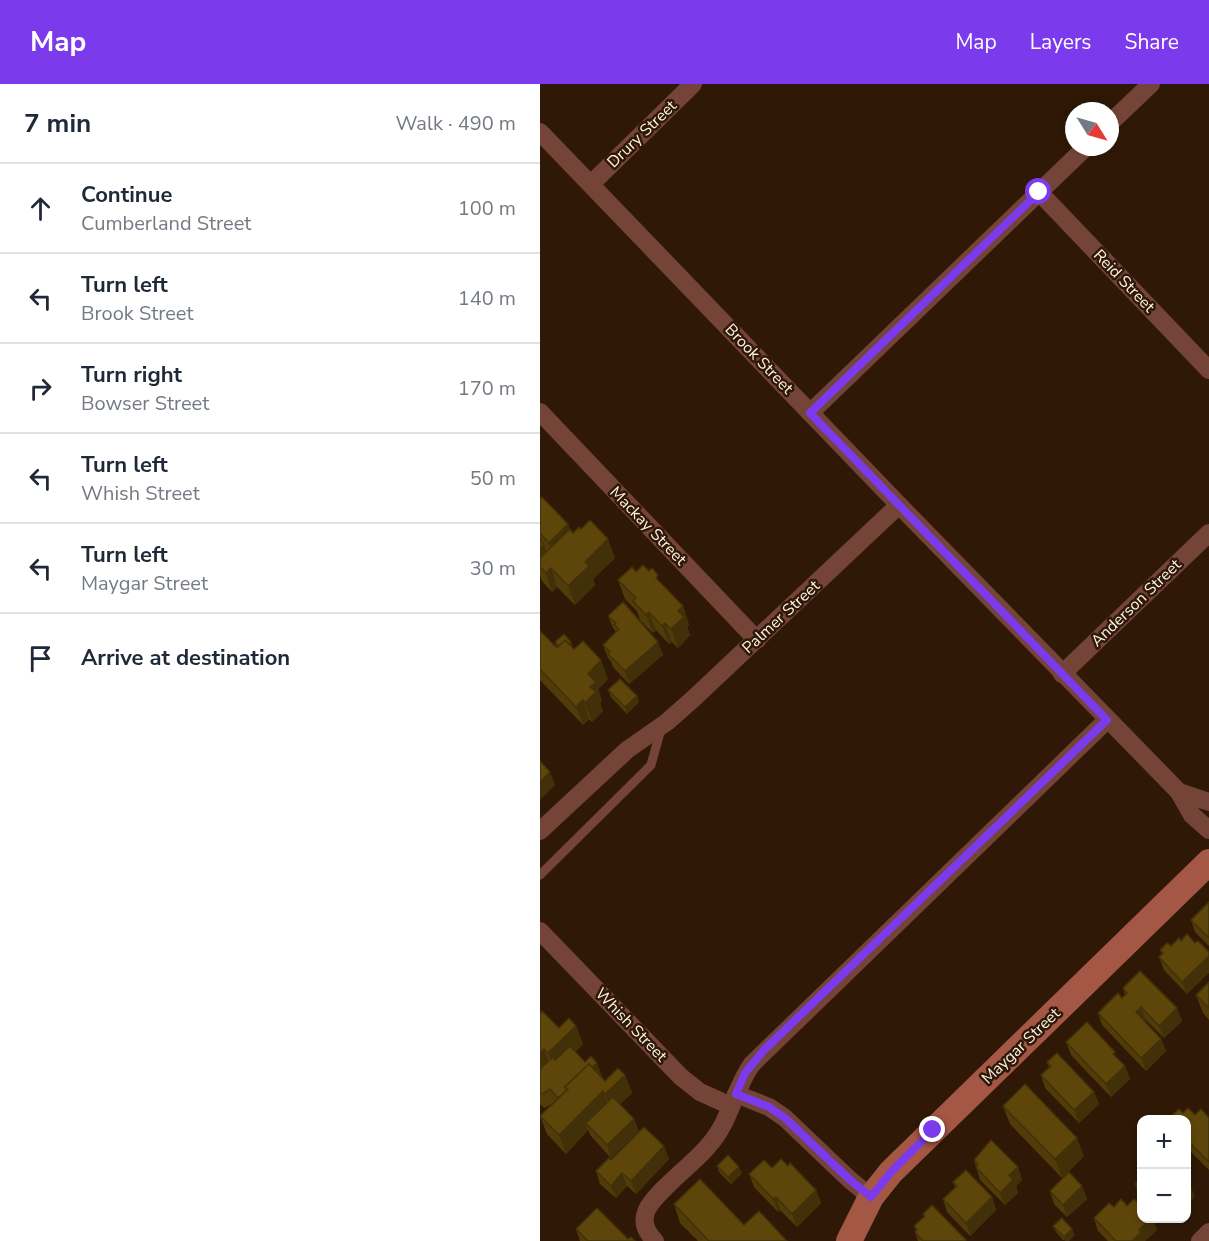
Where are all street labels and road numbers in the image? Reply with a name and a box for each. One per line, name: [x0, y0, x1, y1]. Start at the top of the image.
street label: Drury Street: [602, 95, 682, 173]
street label: Reid Street: [1088, 245, 1160, 318]
street label: Brook Street: [720, 319, 798, 399]
street label: Mackay Street: [605, 482, 692, 571]
street label: Anderson Street: [1086, 554, 1186, 652]
street label: Palmer Street: [737, 575, 825, 659]
street label: Whish Street: [590, 983, 672, 1067]
street label: Maygar Street: [977, 1003, 1065, 1089]

